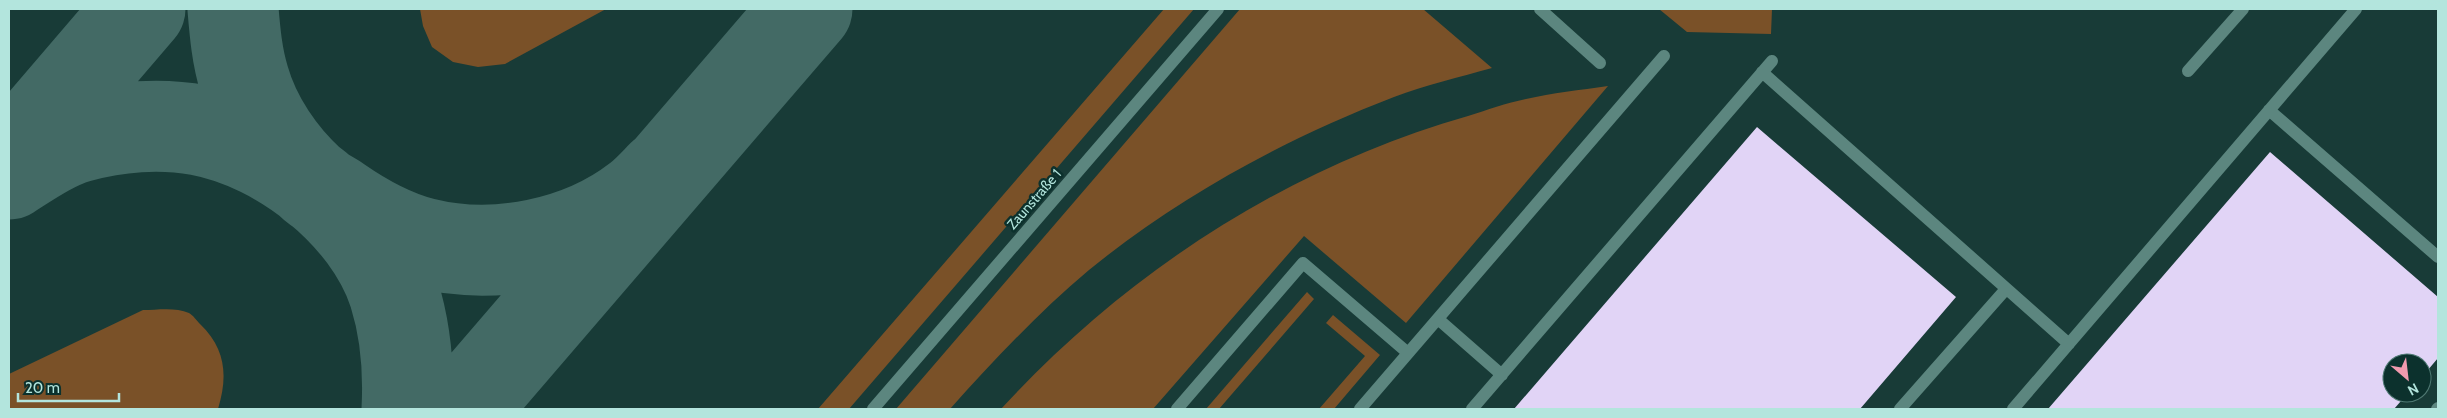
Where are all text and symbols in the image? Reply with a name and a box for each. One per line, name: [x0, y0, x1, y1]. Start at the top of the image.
street label: Zaunstraße 1: [1003, 165, 1065, 233]
north arrow: [2382, 353, 2432, 403]
scale bar: [18, 370, 119, 402]
text: 20 m: [25, 379, 60, 397]
text: N: [2405, 379, 2422, 400]

